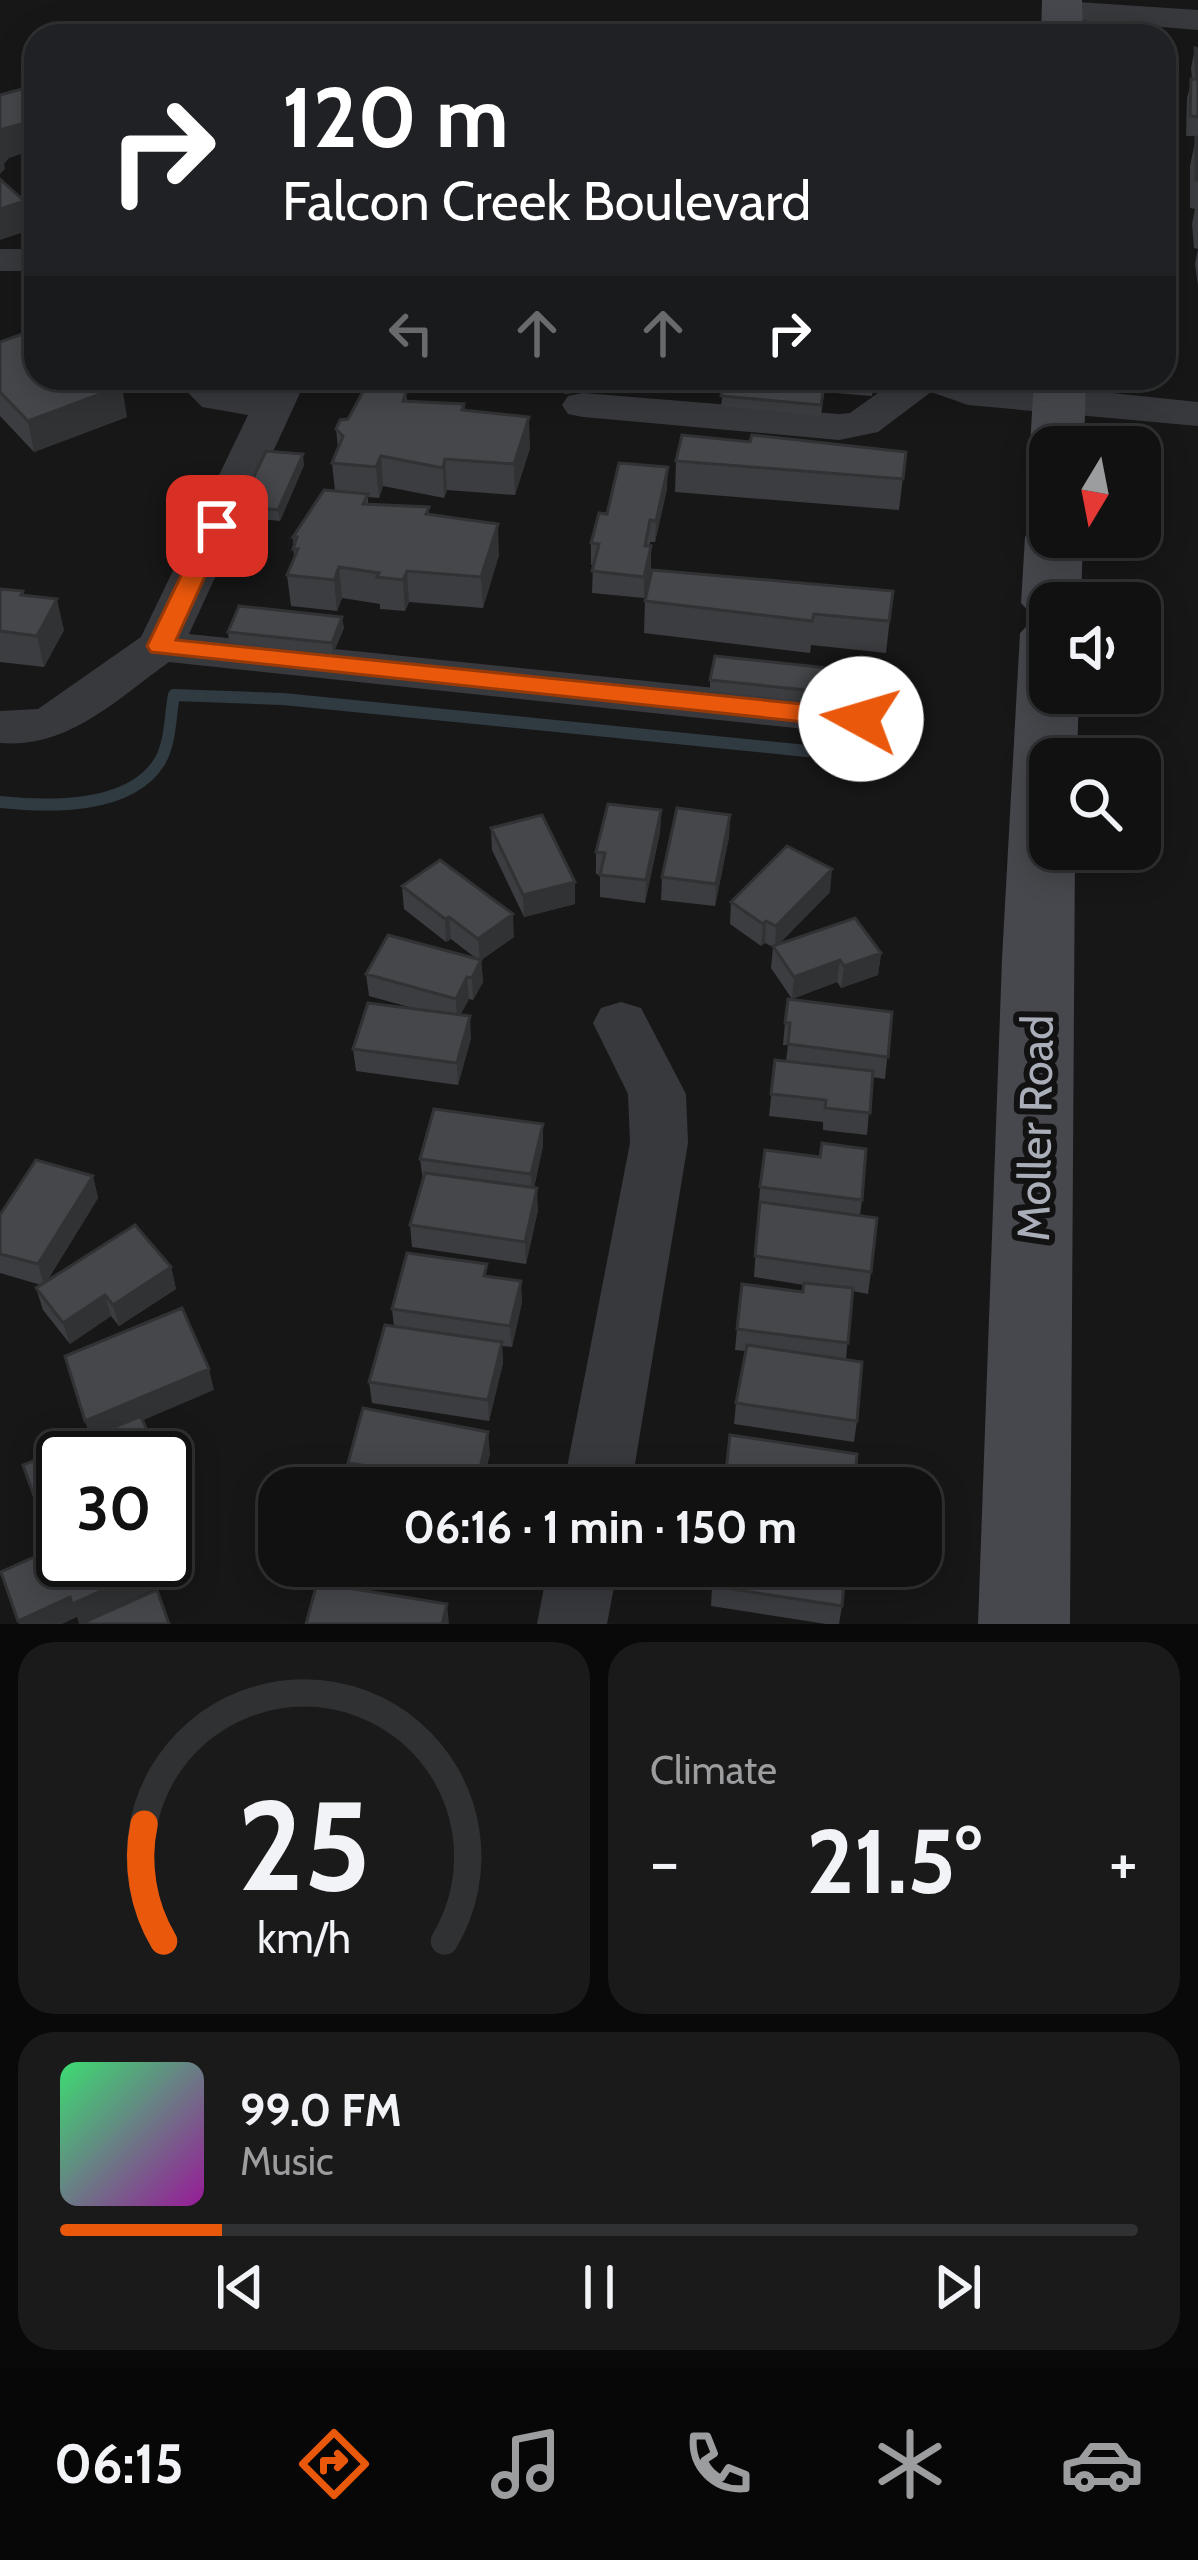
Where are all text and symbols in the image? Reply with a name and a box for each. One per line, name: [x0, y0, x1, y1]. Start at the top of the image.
text: 120 m: [282, 66, 509, 168]
icon: right: [84, 72, 240, 228]
text: Falcon Creek Boulevard: [282, 168, 811, 234]
icon: left: [378, 300, 444, 366]
icon: ahead: [504, 300, 570, 366]
icon: ahead: [630, 300, 696, 366]
icon: right: [756, 300, 822, 366]
north arrow: [1029, 426, 1161, 558]
map controls: [1029, 426, 1161, 870]
pin: [166, 475, 268, 577]
icon: arrive: [184, 493, 250, 559]
button: sound: [1029, 582, 1161, 714]
position arrow: [798, 656, 924, 782]
button: search: [1029, 738, 1161, 870]
street label: Moller Road: [1006, 1014, 1064, 1242]
speed limit sign: 30: [36, 1431, 192, 1587]
text: 06:16 · 1 min · 150 m: [403, 1500, 797, 1554]
text: Climate: [650, 1746, 777, 1794]
text: 25: [237, 1770, 371, 1921]
text: 21.5°: [806, 1806, 982, 1916]
text: −: [650, 1821, 679, 1902]
text: +: [1109, 1821, 1138, 1902]
text: km/h: [257, 1912, 351, 1964]
text: 99.0 FM: [240, 2083, 402, 2137]
text: Music: [240, 2137, 334, 2185]
icon: previous: [207, 2254, 273, 2320]
icon: pause: [566, 2254, 632, 2320]
icon: next: [925, 2254, 991, 2320]
icon: directions: [292, 2422, 376, 2506]
icon: music: [484, 2422, 568, 2506]
icon: phone: [676, 2422, 760, 2506]
icon: climate: [868, 2422, 952, 2506]
icon: car: [1060, 2422, 1144, 2506]
text: 06:15: [54, 2431, 183, 2497]

